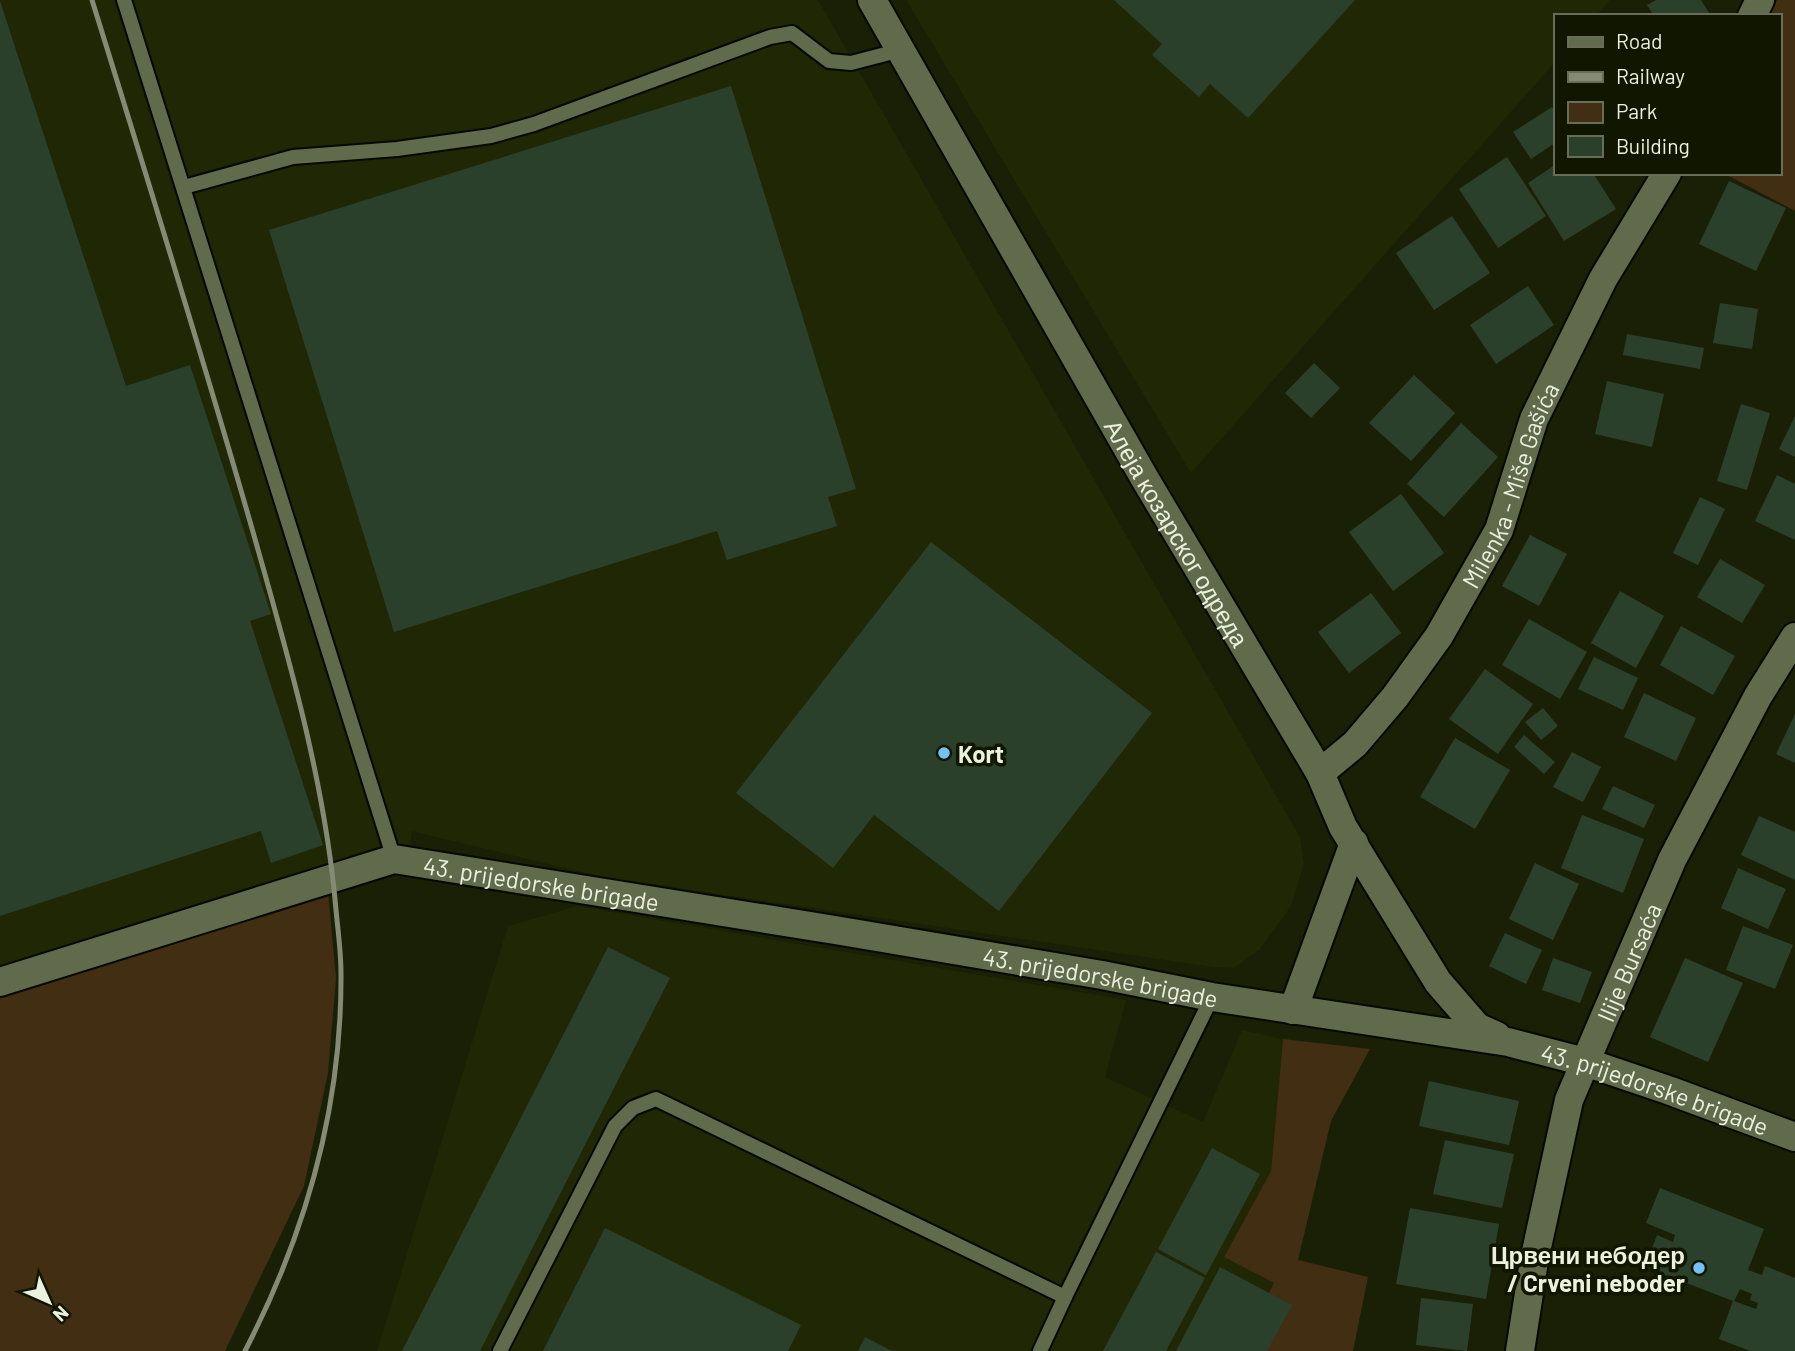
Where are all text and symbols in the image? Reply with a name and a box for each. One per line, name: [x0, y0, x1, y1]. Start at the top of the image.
legend: [1554, 14, 1781, 175]
text: Road: [1616, 28, 1662, 53]
text: Railway: [1616, 63, 1685, 88]
text: Park: [1616, 98, 1657, 123]
text: Building: [1616, 133, 1690, 158]
street label: Milenka - Miše Gašića: [1455, 377, 1564, 593]
street label: Алеја козарског одреда: [1099, 414, 1256, 652]
place label: Kort: [958, 739, 1004, 768]
marker: Kort: [936, 745, 952, 761]
street label: 43. prijedorske brigade: [421, 849, 661, 916]
street label: Ilije Bursaća: [1590, 898, 1666, 1026]
street label: 43. prijedorske brigade: [981, 941, 1221, 1012]
street label: 43. prijedorske brigade: [1538, 1037, 1773, 1141]
place label: Црвени небодер / Crveni neboder: [1491, 1240, 1685, 1297]
marker: Црвени небодер / Crveni neboder: [1691, 1260, 1707, 1276]
north arrow: [14, 1267, 84, 1337]
text: N: [49, 1302, 74, 1327]

